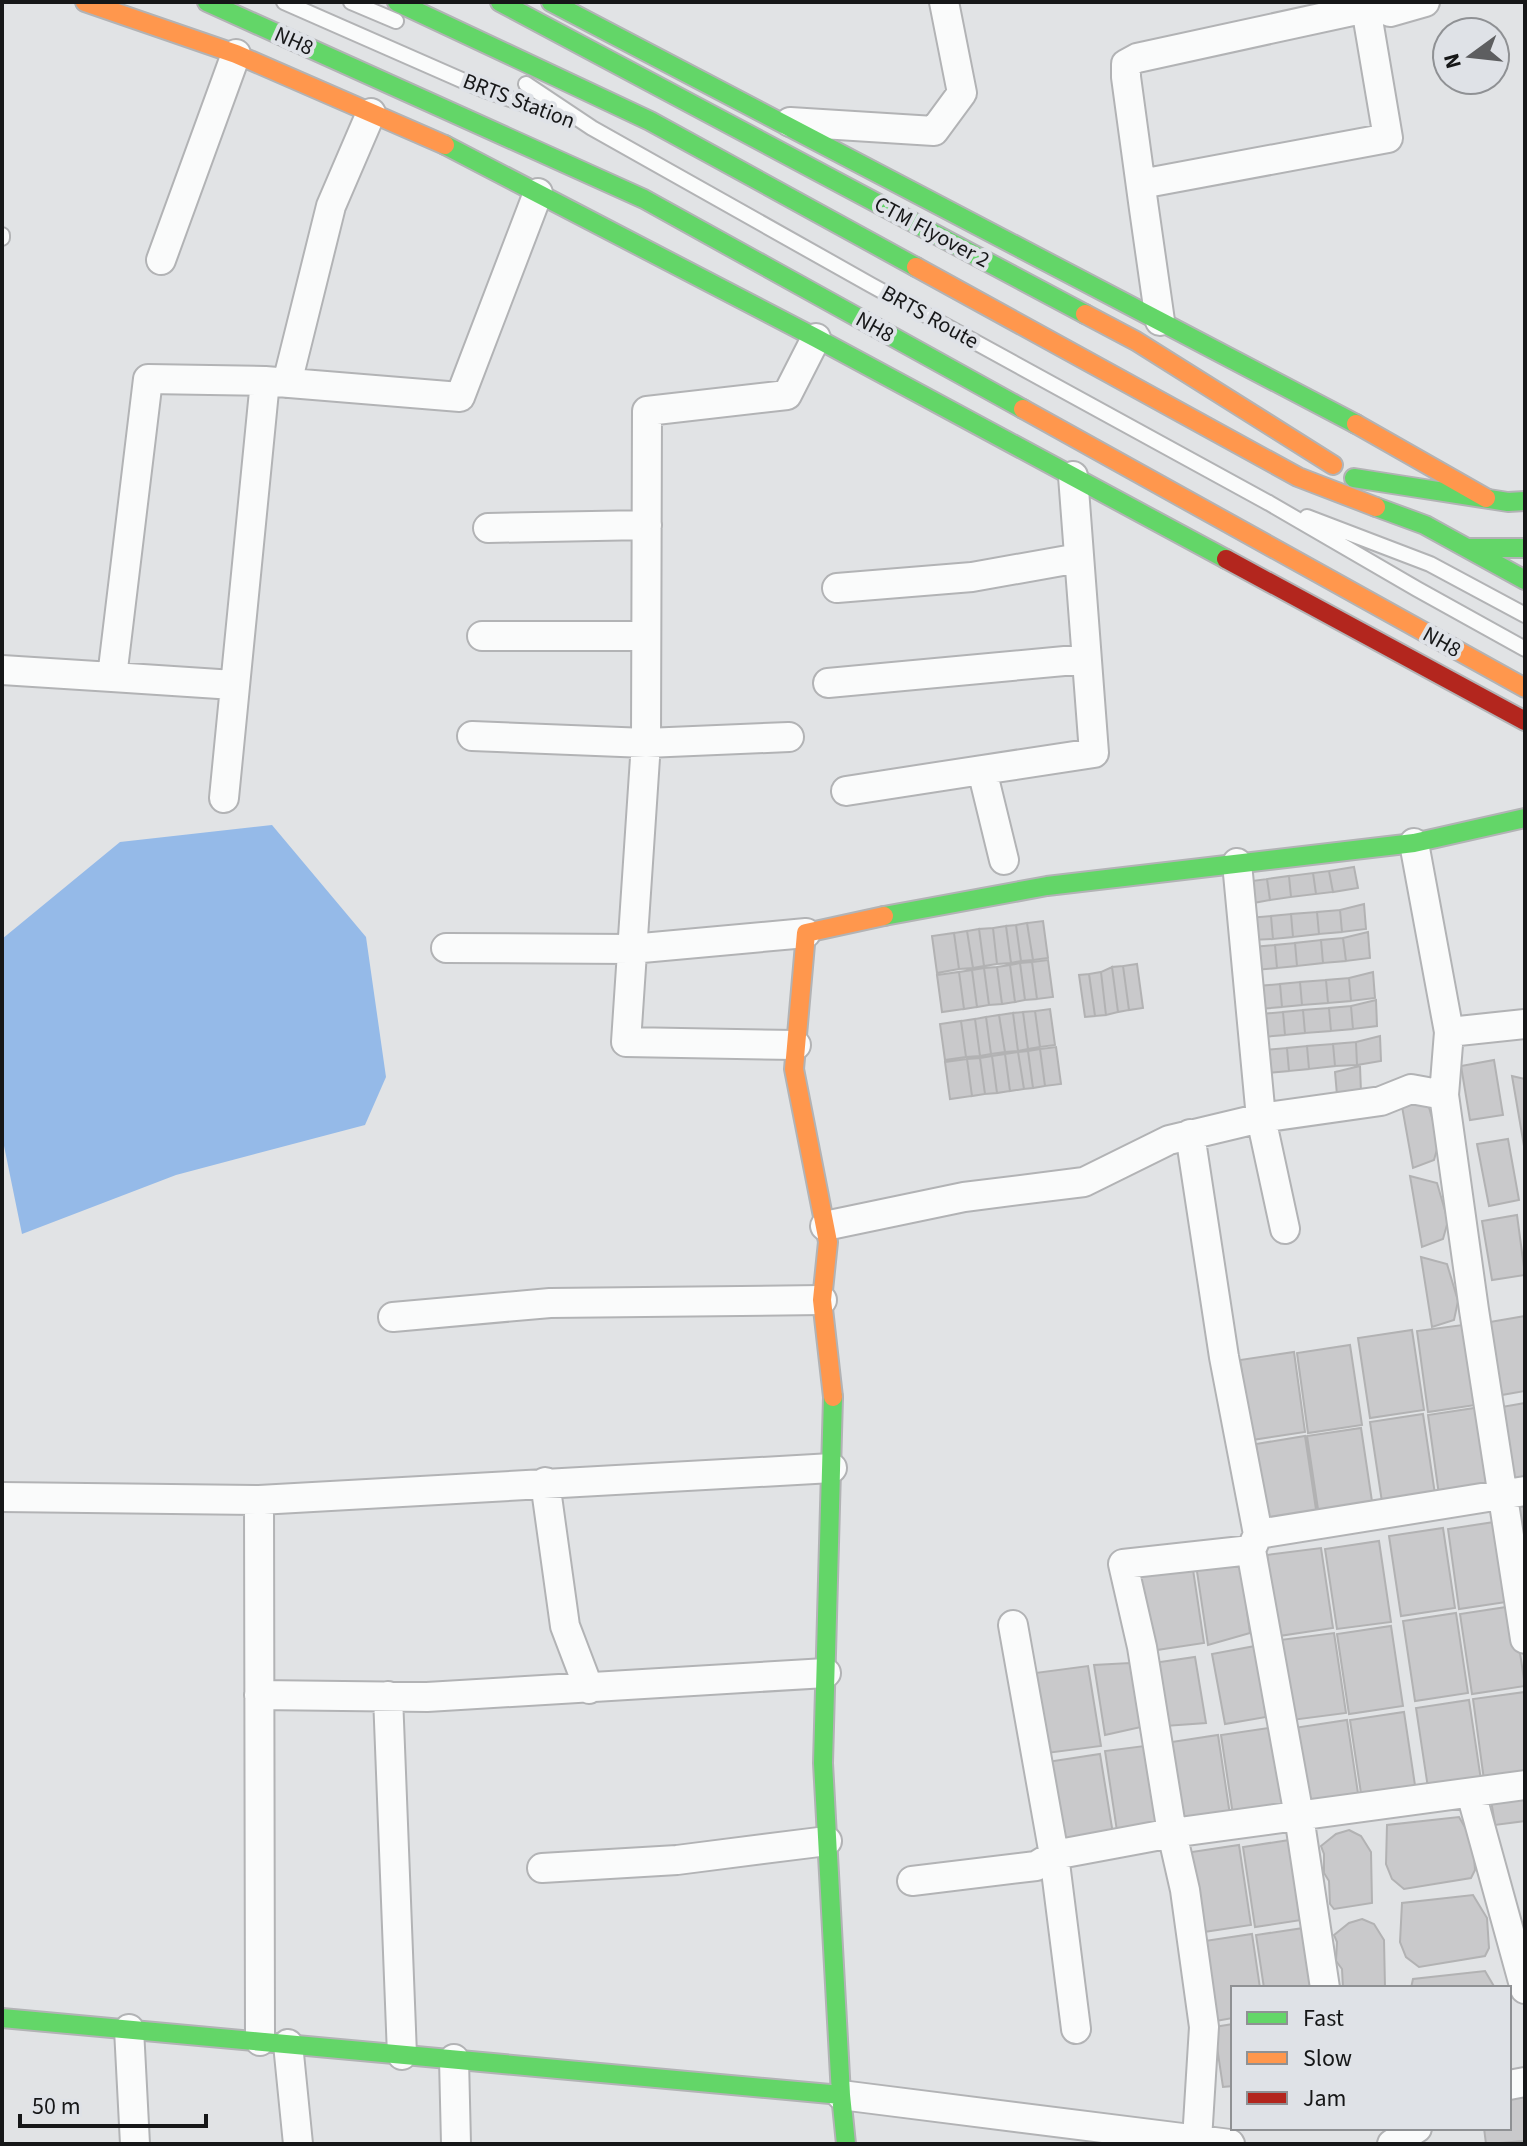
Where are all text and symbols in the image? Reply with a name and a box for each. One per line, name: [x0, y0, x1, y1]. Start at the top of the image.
north arrow: [1431, 16, 1511, 96]
street label: NH8: [269, 18, 319, 64]
text: N: [1435, 50, 1470, 72]
street label: BRTS Station: [458, 65, 580, 137]
street label: CTM Flyover 2: [868, 188, 996, 276]
street label: BRTS Route: [876, 277, 984, 357]
street label: NH8: [850, 303, 900, 351]
street label: NH8: [1417, 618, 1467, 666]
legend: [1231, 1986, 1511, 2130]
text: Fast: [1303, 2001, 1344, 2036]
text: Slow: [1303, 2041, 1352, 2076]
scale bar: [20, 2078, 206, 2128]
text: Jam: [1303, 2081, 1347, 2116]
text: 50 m: [32, 2089, 81, 2124]

